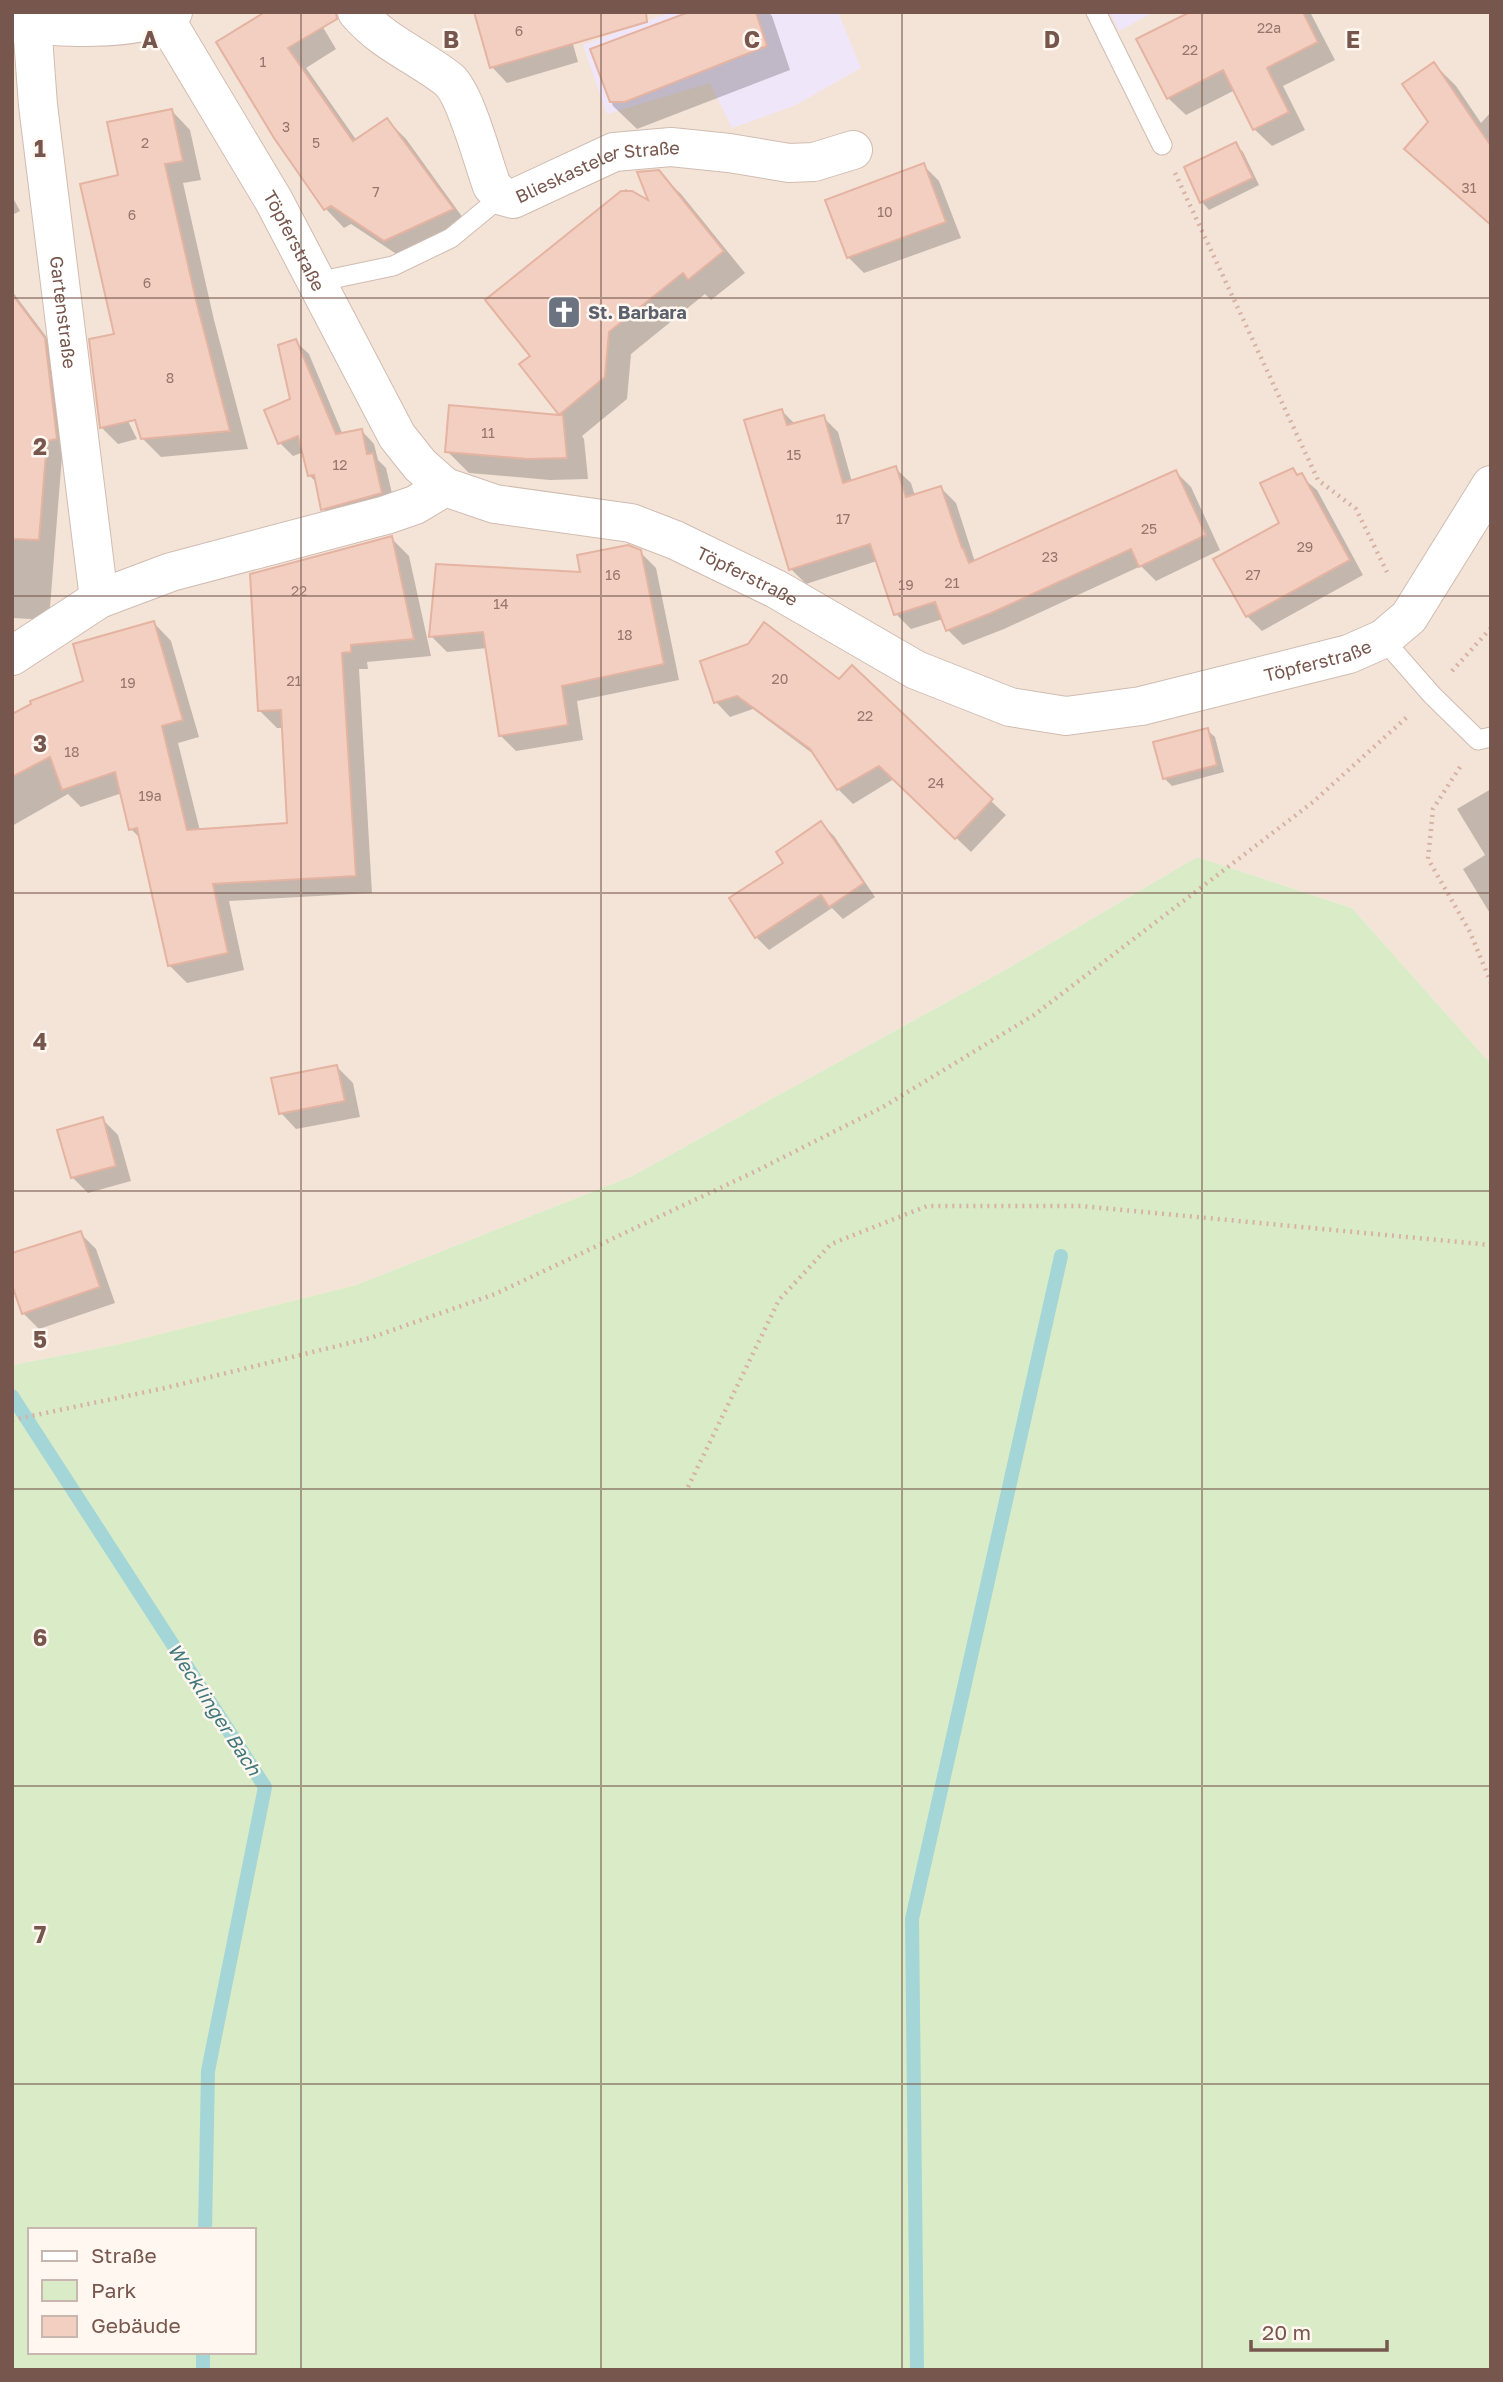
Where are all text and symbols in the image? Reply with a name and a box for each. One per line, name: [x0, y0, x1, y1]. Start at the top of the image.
house number: 22a: [1257, 19, 1281, 36]
house number: 6: [515, 22, 523, 39]
text: A: [142, 25, 159, 53]
text: B: [443, 25, 459, 53]
text: C: [744, 25, 760, 53]
text: D: [1044, 25, 1060, 53]
text: E: [1346, 25, 1360, 53]
house number: 22: [1182, 41, 1198, 58]
house number: 1: [260, 53, 267, 70]
house number: 3: [282, 118, 290, 135]
text: 1: [34, 134, 46, 162]
house number: 2: [141, 134, 149, 151]
house number: 5: [312, 134, 320, 151]
street label: Blieskasteler Straße: [512, 136, 681, 207]
house number: 31: [1462, 179, 1477, 196]
house number: 7: [372, 183, 380, 200]
street label: Töpferstraße: [259, 186, 330, 295]
house number: 10: [877, 203, 893, 220]
house number: 6: [128, 206, 136, 223]
street label: Gartenstraße: [46, 254, 81, 370]
house number: 6: [143, 274, 151, 291]
church icon: St. Barbara: [545, 293, 583, 331]
place label: St. Barbara: [588, 301, 687, 323]
house number: 8: [166, 369, 174, 386]
house number: 11: [481, 424, 495, 441]
text: 2: [33, 432, 47, 460]
house number: 15: [787, 446, 801, 463]
house number: 12: [333, 456, 347, 473]
house number: 17: [836, 510, 850, 527]
house number: 25: [1141, 520, 1157, 537]
house number: 29: [1297, 538, 1313, 555]
street label: Töpferstraße: [693, 541, 802, 610]
house number: 23: [1042, 548, 1058, 565]
house number: 16: [605, 566, 621, 583]
house number: 27: [1245, 566, 1261, 583]
house number: 21: [945, 574, 960, 591]
house number: 19: [898, 576, 914, 593]
house number: 22: [291, 582, 307, 599]
house number: 14: [493, 595, 509, 612]
house number: 18: [617, 626, 633, 643]
street label: Töpferstraße: [1262, 635, 1375, 686]
house number: 20: [772, 670, 788, 687]
house number: 21: [287, 672, 302, 689]
house number: 19: [120, 674, 136, 691]
house number: 22: [857, 707, 873, 724]
text: 3: [33, 729, 47, 757]
house number: 18: [64, 743, 80, 760]
house number: 24: [928, 774, 944, 791]
house number: 19a: [138, 787, 162, 804]
text: 4: [33, 1027, 47, 1055]
text: 5: [33, 1325, 47, 1353]
text: 6: [33, 1623, 47, 1651]
water label: Wecklinger Bach: [164, 1639, 267, 1780]
text: 7: [34, 1920, 46, 1948]
legend: [28, 2228, 256, 2354]
text: Straße: [91, 2242, 157, 2268]
text: Park: [91, 2277, 137, 2303]
scale bar: [1251, 2308, 1388, 2352]
text: Gebäude: [91, 2312, 181, 2338]
text: 20 m: [1262, 2319, 1311, 2345]

